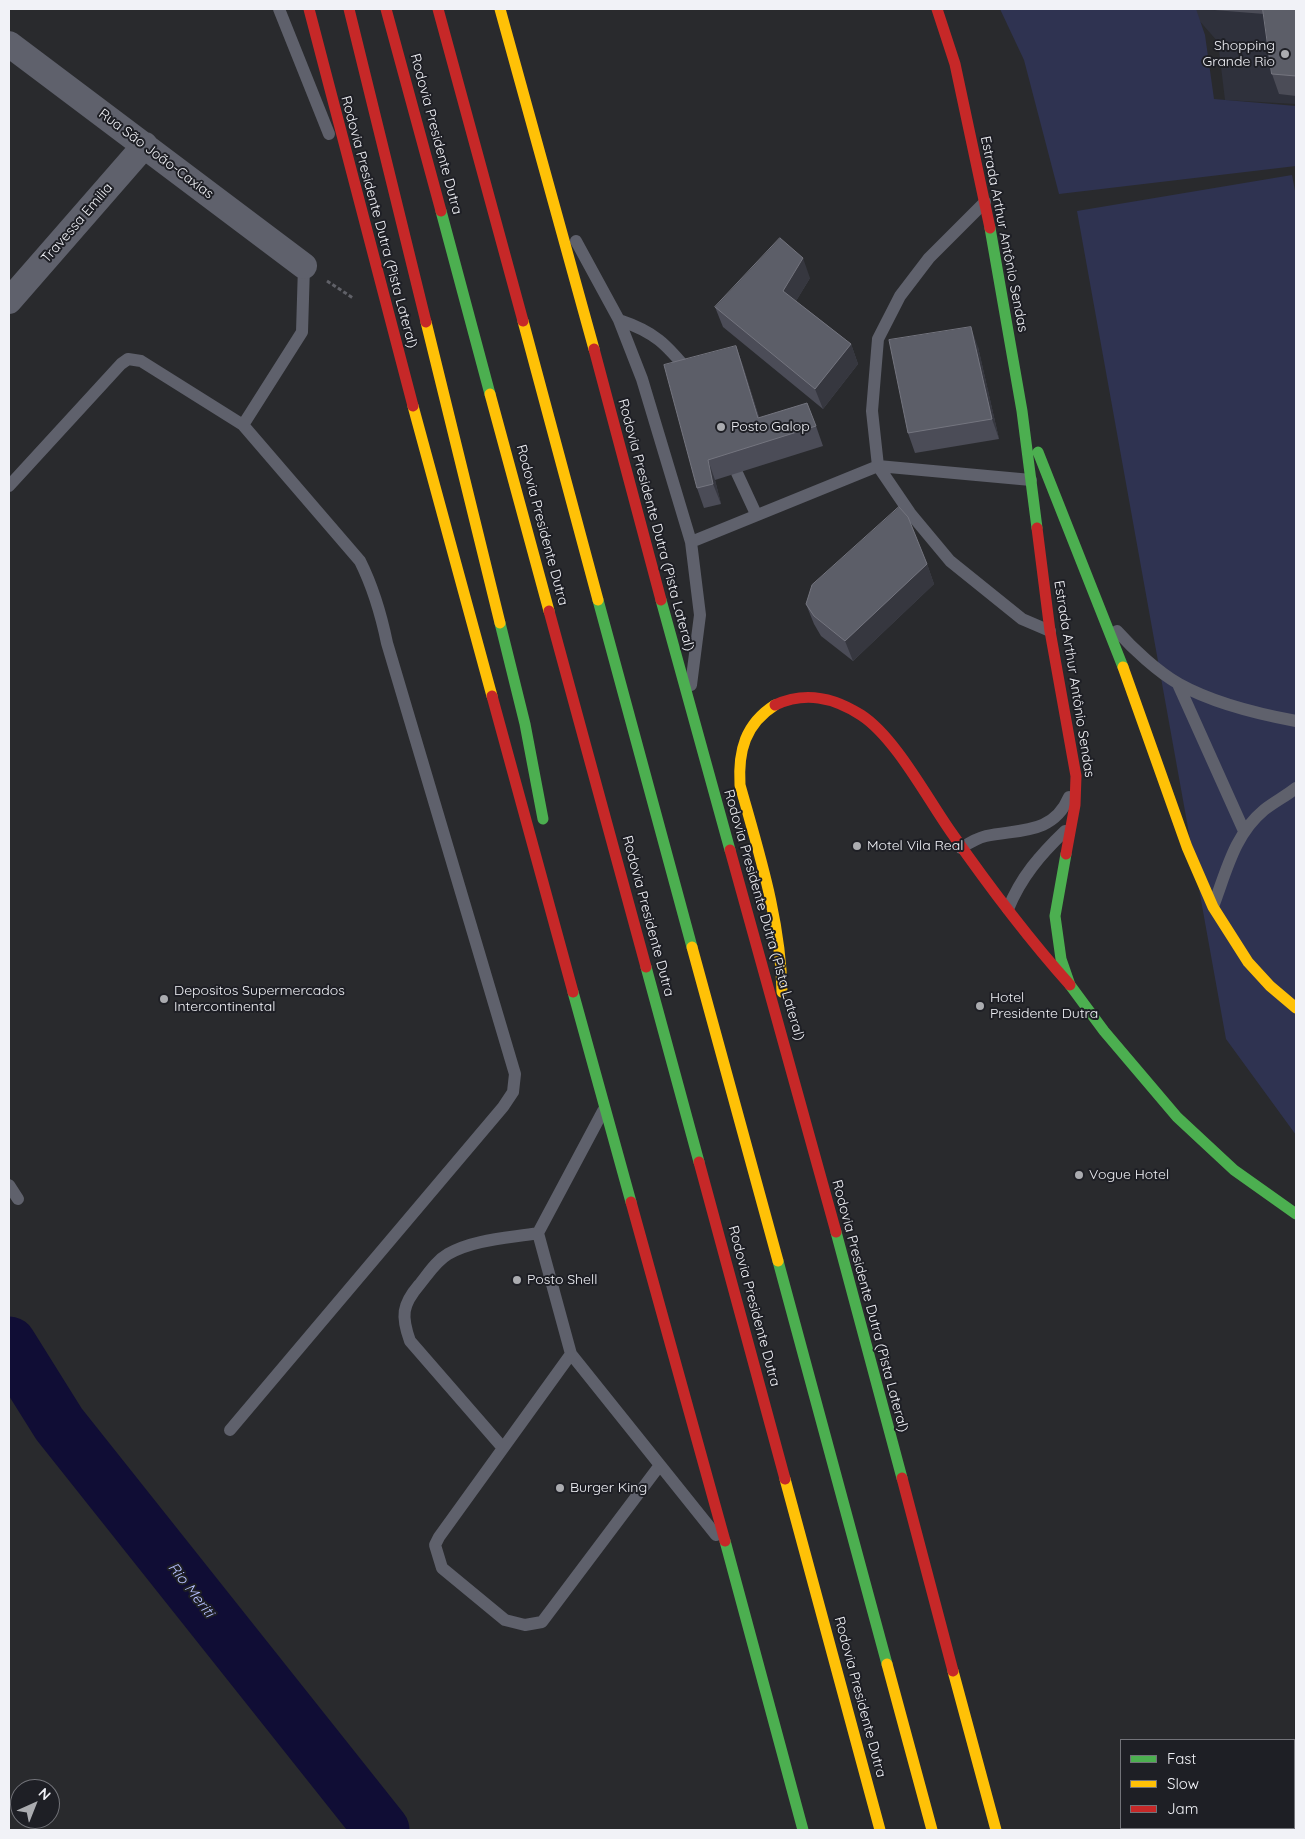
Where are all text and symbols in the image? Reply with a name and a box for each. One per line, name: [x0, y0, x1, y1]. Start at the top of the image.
place label: Shopping Grande Rio: [1202, 38, 1275, 70]
marker: Shopping Grande Rio: [1279, 48, 1291, 60]
street label: Rodovia Presidente Dutra: [406, 52, 466, 216]
street label: Rodovia Presidente Dutra (Pista Lateral): [337, 94, 421, 350]
street label: Rua São João-Caxias: [95, 105, 217, 203]
street label: Estrada Arthur Antônio Sendas: [977, 135, 1031, 333]
street label: Travessa Emilia: [38, 180, 116, 266]
street label: Rodovia Presidente Dutra (Pista Lateral): [614, 397, 698, 653]
place label: Posto Galop: [731, 419, 810, 435]
marker: Posto Galop: [715, 421, 727, 433]
street label: Rodovia Presidente Dutra: [512, 443, 572, 607]
street label: Estrada Arthur Antônio Sendas: [1050, 579, 1098, 779]
street label: Rodovia Presidente Dutra (Pista Lateral): [720, 788, 808, 1042]
street label: Rodovia Presidente Dutra: [618, 834, 678, 998]
place label: Motel Vila Real: [867, 838, 963, 854]
marker: Motel Vila Real: [851, 840, 863, 852]
place label: Depositos Supermercados Intercontinental: [174, 983, 345, 1016]
place label: Hotel Presidente Dutra: [990, 990, 1098, 1022]
marker: Depositos Supermercados Intercontinental: [158, 993, 170, 1005]
marker: Hotel Presidente Dutra: [974, 1000, 986, 1012]
place label: Vogue Hotel: [1089, 1167, 1169, 1183]
marker: Vogue Hotel: [1073, 1169, 1085, 1181]
street label: Rodovia Presidente Dutra (Pista Lateral): [828, 1178, 912, 1434]
street label: Rodovia Presidente Dutra: [724, 1224, 784, 1388]
place label: Posto Shell: [527, 1272, 597, 1288]
marker: Posto Shell: [511, 1274, 523, 1286]
place label: Burger King: [570, 1480, 647, 1496]
marker: Burger King: [554, 1482, 566, 1494]
water label: Rio Meriti: [164, 1559, 218, 1621]
street label: Rodovia Presidente Dutra: [830, 1615, 890, 1779]
legend: [1120, 1739, 1295, 1829]
text: Fast: [1167, 1749, 1196, 1768]
text: Slow: [1167, 1774, 1199, 1793]
north arrow: [10, 1779, 60, 1829]
text: N: [35, 1784, 55, 1804]
text: Jam: [1167, 1799, 1198, 1818]

